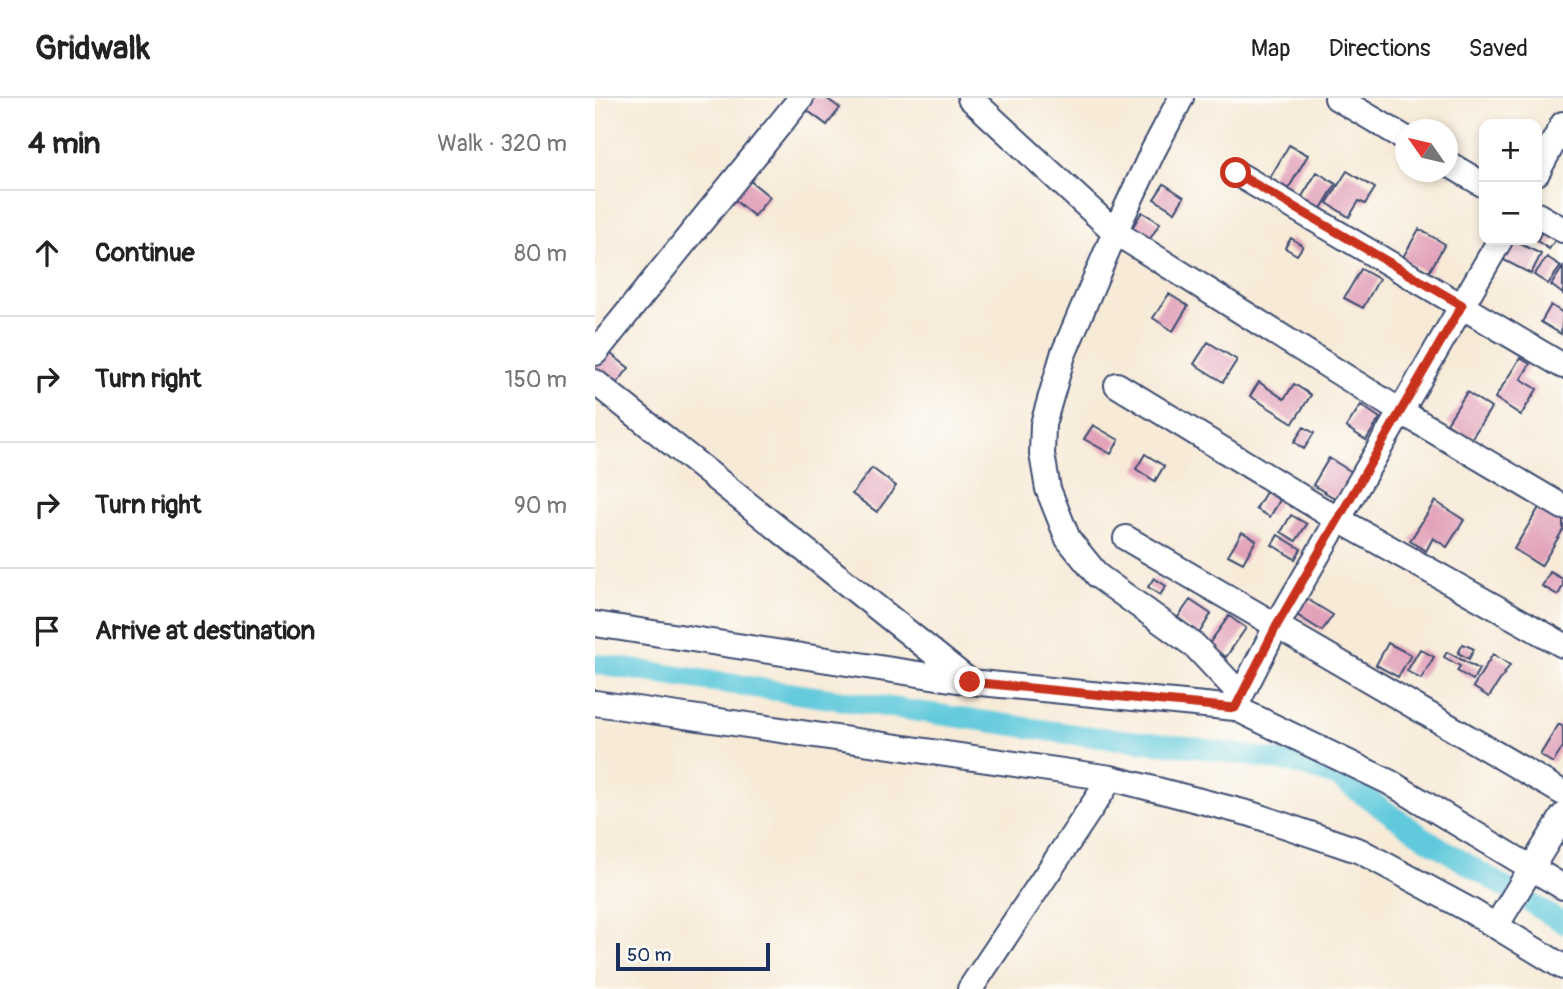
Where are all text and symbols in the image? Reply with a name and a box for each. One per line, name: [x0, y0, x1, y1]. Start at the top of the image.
text: Gridwalk: [35, 28, 150, 69]
text: Map: [1251, 34, 1291, 63]
text: Directions: [1329, 34, 1430, 63]
text: Saved: [1468, 34, 1528, 63]
north arrow: [1395, 119, 1458, 182]
map controls: [1479, 119, 1542, 245]
button: +: [1479, 119, 1542, 182]
text: 4 min: [28, 125, 101, 162]
text: Walk · 320 m: [437, 129, 567, 158]
route start: [1220, 157, 1251, 188]
button: −: [1479, 182, 1542, 245]
icon: ahead: [28, 234, 66, 272]
text: Continue: [95, 237, 195, 269]
text: 80 m: [514, 239, 567, 268]
icon: right: [28, 360, 66, 398]
text: Turn right: [95, 363, 201, 395]
text: 150 m: [504, 365, 567, 394]
icon: right: [28, 486, 66, 524]
text: Turn right: [95, 489, 201, 521]
text: 90 m: [514, 491, 567, 520]
icon: arrive: [28, 612, 66, 650]
text: Arrive at destination: [95, 615, 315, 647]
route end: [954, 666, 985, 697]
scale bar: [616, 940, 770, 972]
text: 50 m: [627, 943, 671, 967]

